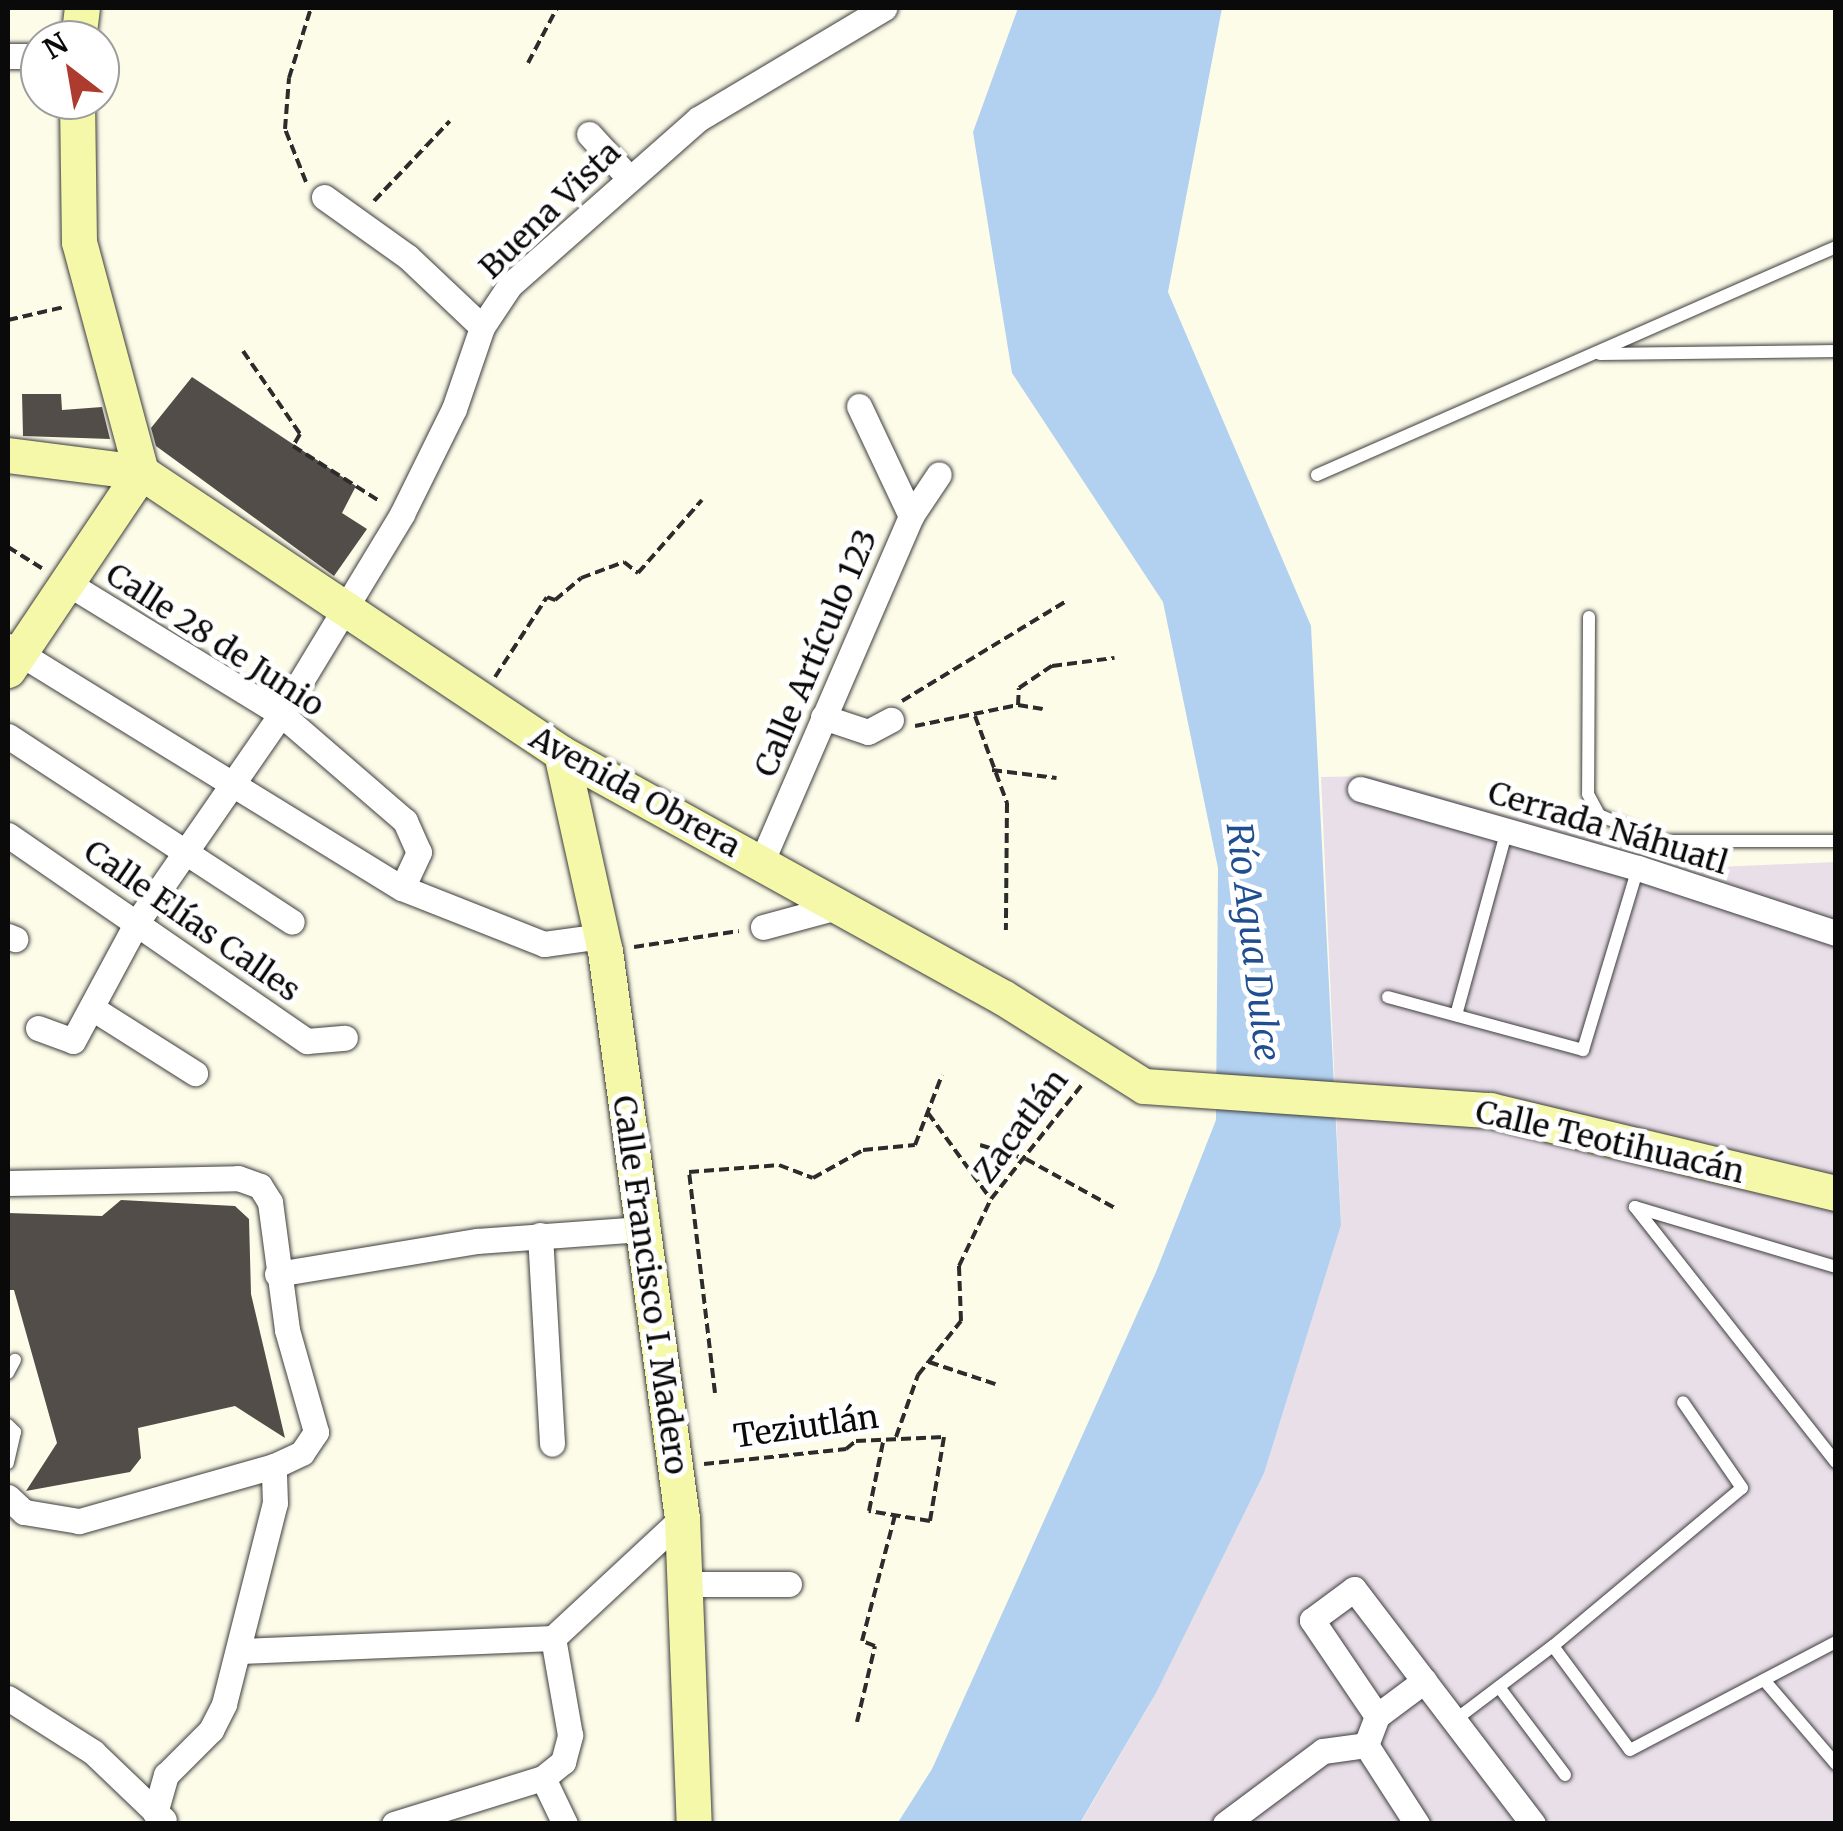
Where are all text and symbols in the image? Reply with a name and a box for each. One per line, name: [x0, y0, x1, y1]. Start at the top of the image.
north arrow: [20, 20, 120, 120]
text: N: [37, 25, 74, 67]
street label: Buena Vista: [472, 133, 628, 287]
street label: Calle Artículo 123: [747, 523, 885, 783]
street label: Calle 28 de Junio: [99, 555, 331, 725]
street label: Avenida Obrera: [523, 718, 747, 866]
street label: Cerrada Náhuatl: [1483, 773, 1733, 883]
water label: Río Agua Dulce: [1218, 820, 1288, 1064]
street label: Calle Elías Calles: [77, 832, 307, 1010]
street label: Zacatlán: [966, 1062, 1076, 1190]
street label: Calle Teotihuacán: [1472, 1092, 1748, 1192]
street label: Calle Francisco I. Madero: [604, 1093, 696, 1477]
street label: Teziutlán: [731, 1398, 881, 1456]

